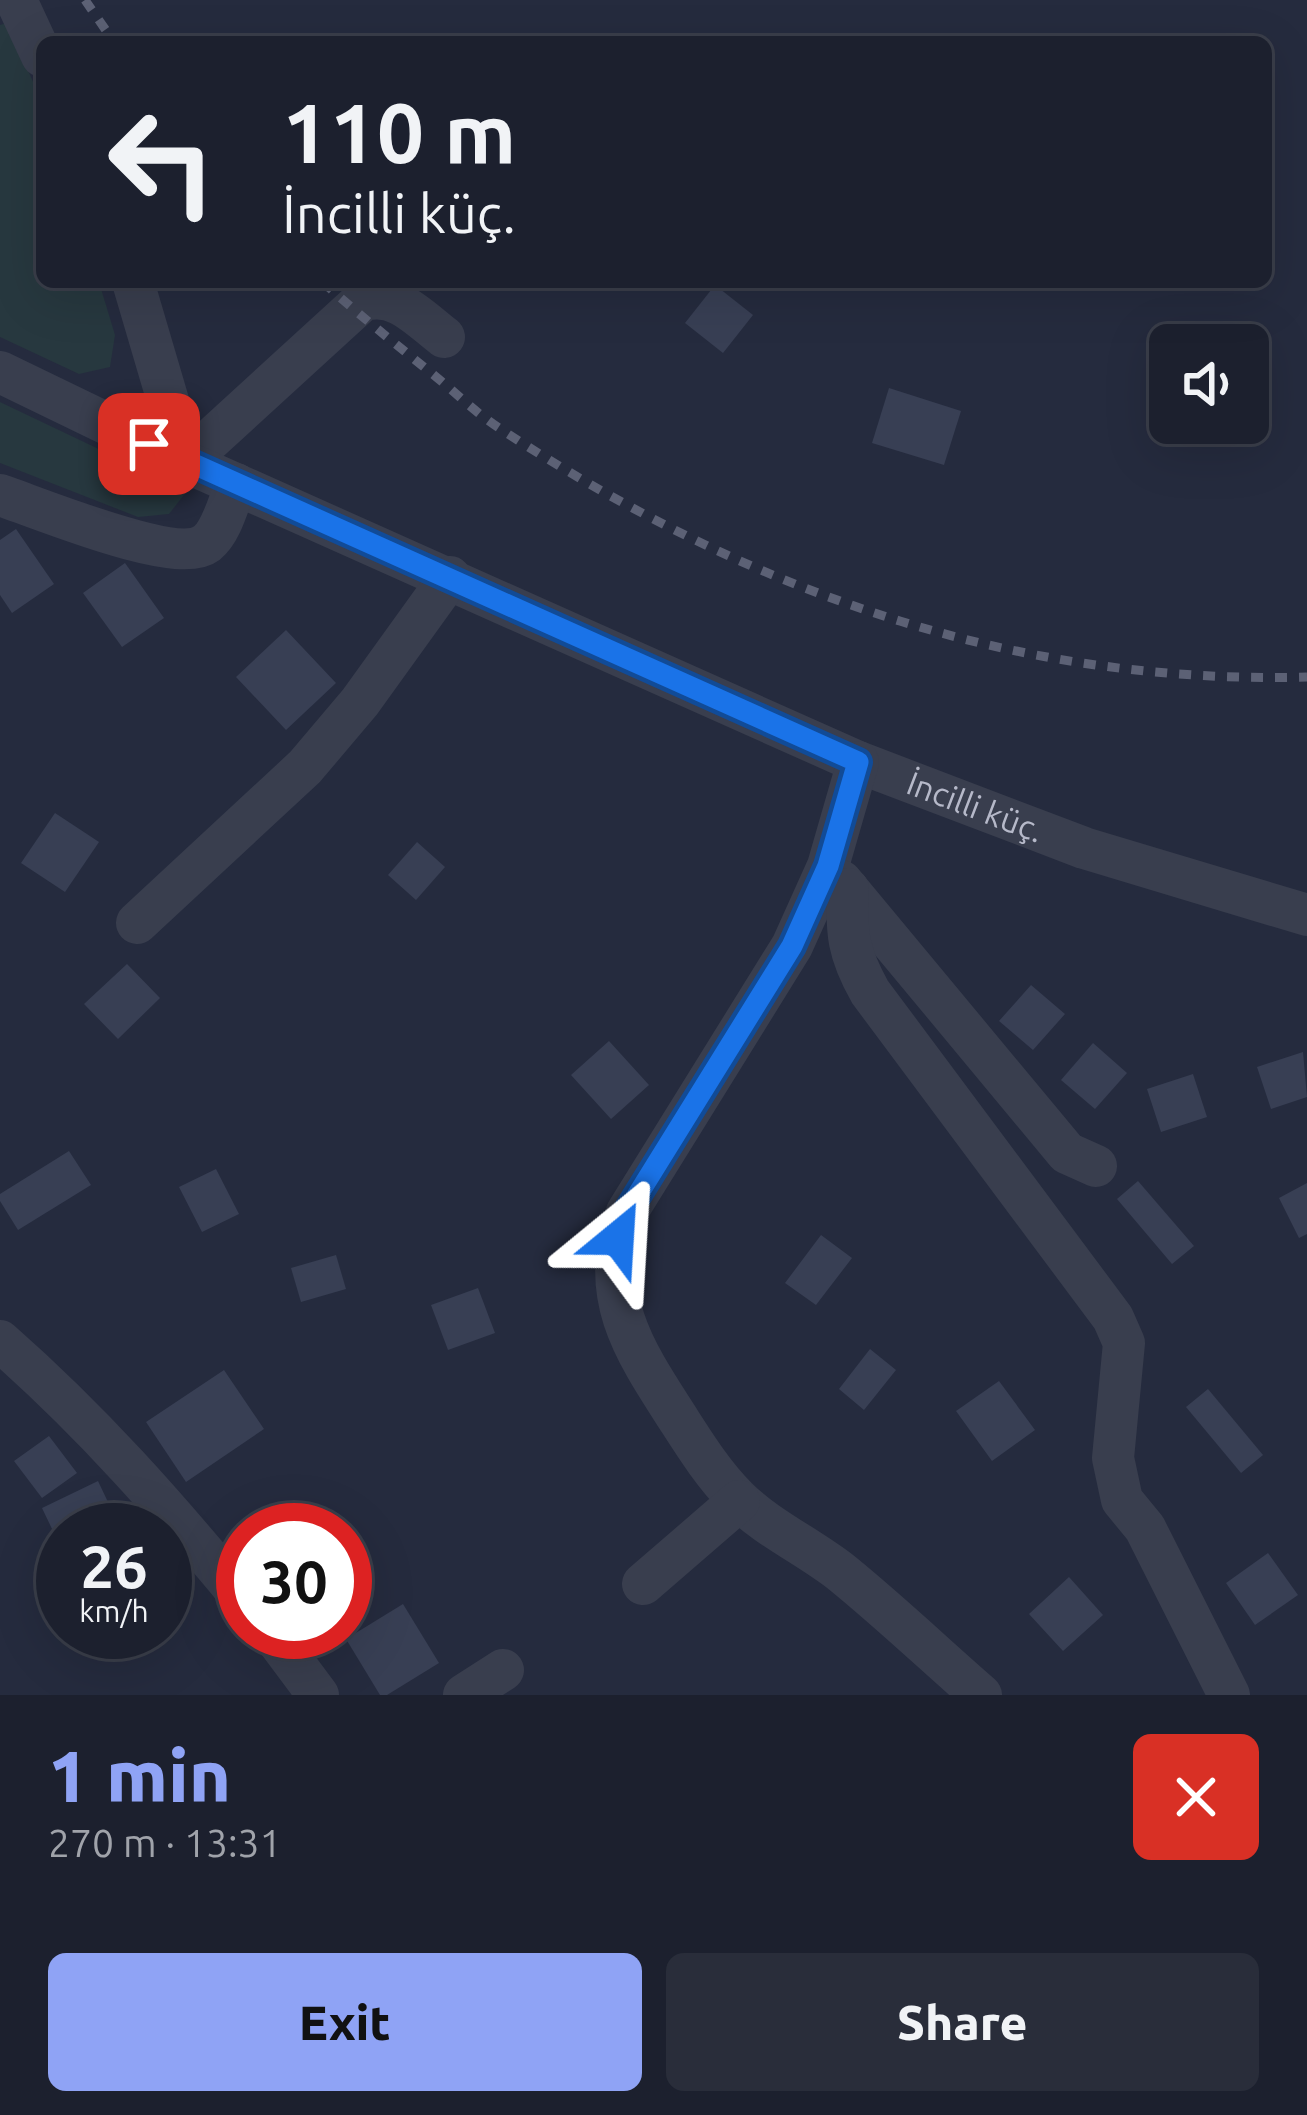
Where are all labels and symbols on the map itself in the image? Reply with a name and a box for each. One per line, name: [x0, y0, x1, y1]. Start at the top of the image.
pin: [98, 393, 200, 495]
street label: İncilli küç.: [902, 763, 1049, 849]
position arrow: [555, 1175, 681, 1301]
speed limit sign: 30: [216, 1503, 372, 1659]

